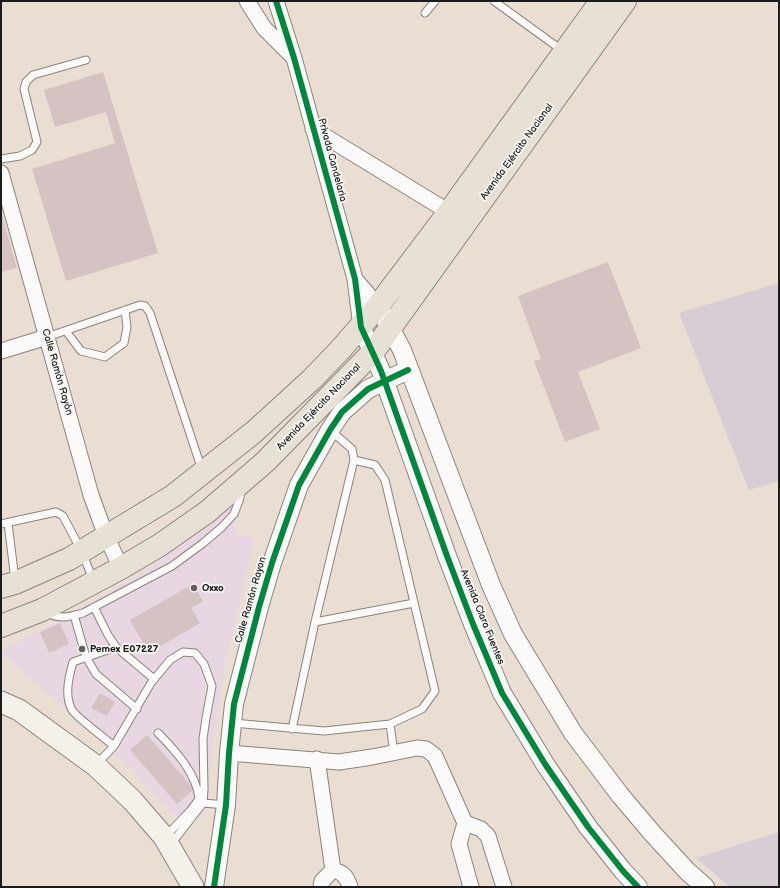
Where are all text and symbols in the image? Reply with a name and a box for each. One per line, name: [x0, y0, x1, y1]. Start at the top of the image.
street label: Avenida Ejército Nacional: [478, 102, 556, 202]
street label: Privada Candelaria: [315, 117, 349, 203]
street label: Calle Ramón Rayón: [39, 327, 75, 417]
street label: Avenida Ejército Nacional: [274, 361, 364, 453]
street label: Calle Ramón Rayon: [233, 555, 269, 645]
street label: Avenida Clara Fuentes: [457, 568, 507, 666]
place label: Oxxo: [202, 582, 224, 594]
marker: Oxxo: [189, 583, 199, 593]
place label: Pemex E07227: [90, 643, 158, 655]
marker: Pemex E07227: [77, 644, 87, 654]

